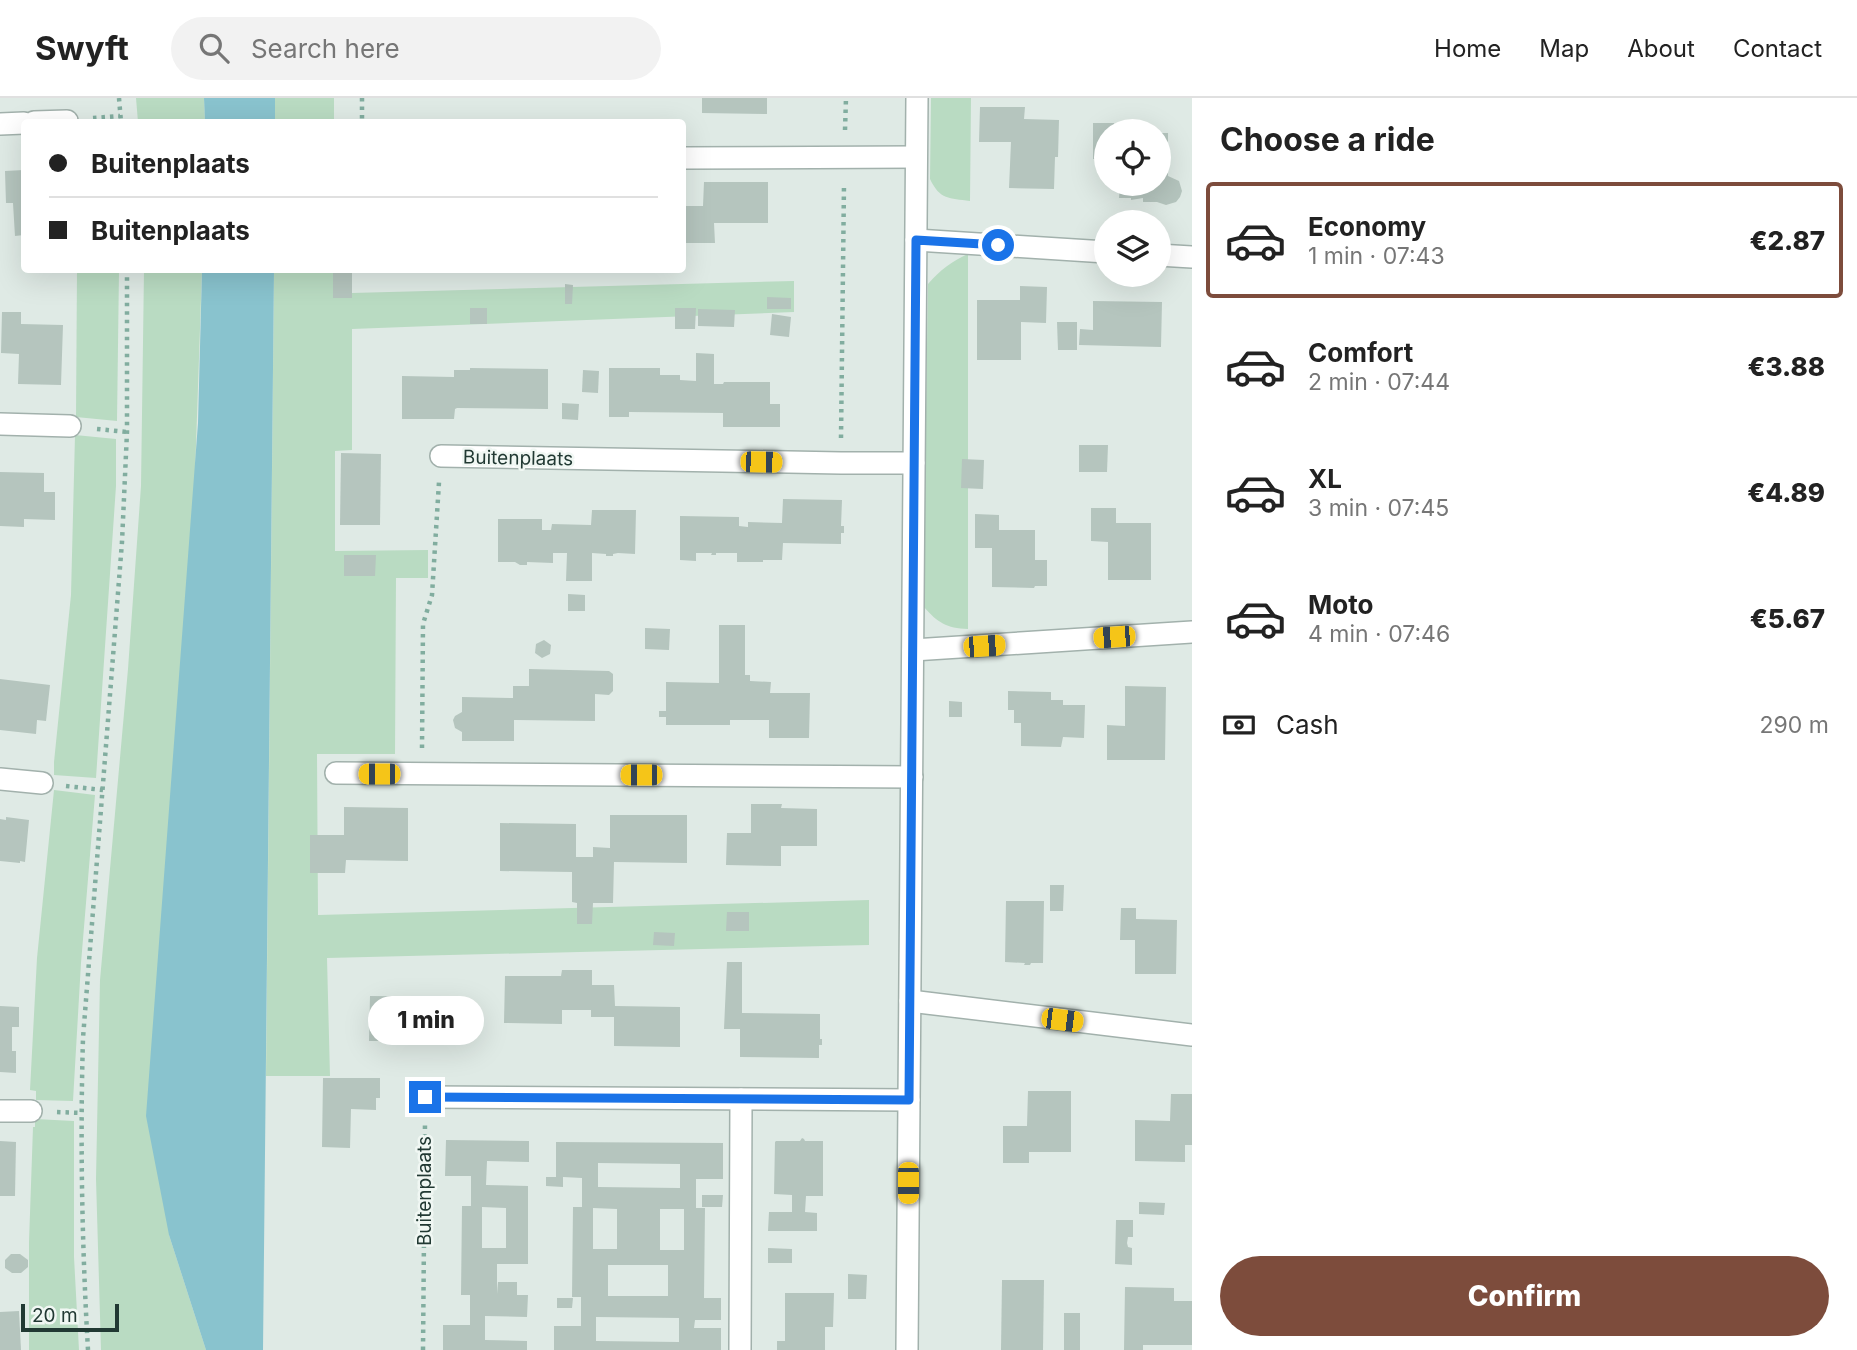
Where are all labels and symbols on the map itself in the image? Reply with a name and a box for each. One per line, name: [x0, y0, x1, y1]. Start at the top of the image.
route start: [982, 229, 1014, 261]
street label: Buitenplaats: [463, 446, 573, 470]
car: [740, 451, 783, 473]
car: [1093, 625, 1136, 649]
car: [963, 634, 1006, 658]
car: [359, 764, 401, 785]
car: [621, 765, 663, 786]
callout: 1 min: [367, 996, 483, 1044]
car: [1040, 1007, 1085, 1033]
route end: [409, 1081, 441, 1113]
street label: Buitenplaats: [413, 1136, 436, 1246]
car: [898, 1162, 919, 1204]
scale bar: [21, 1301, 119, 1333]

